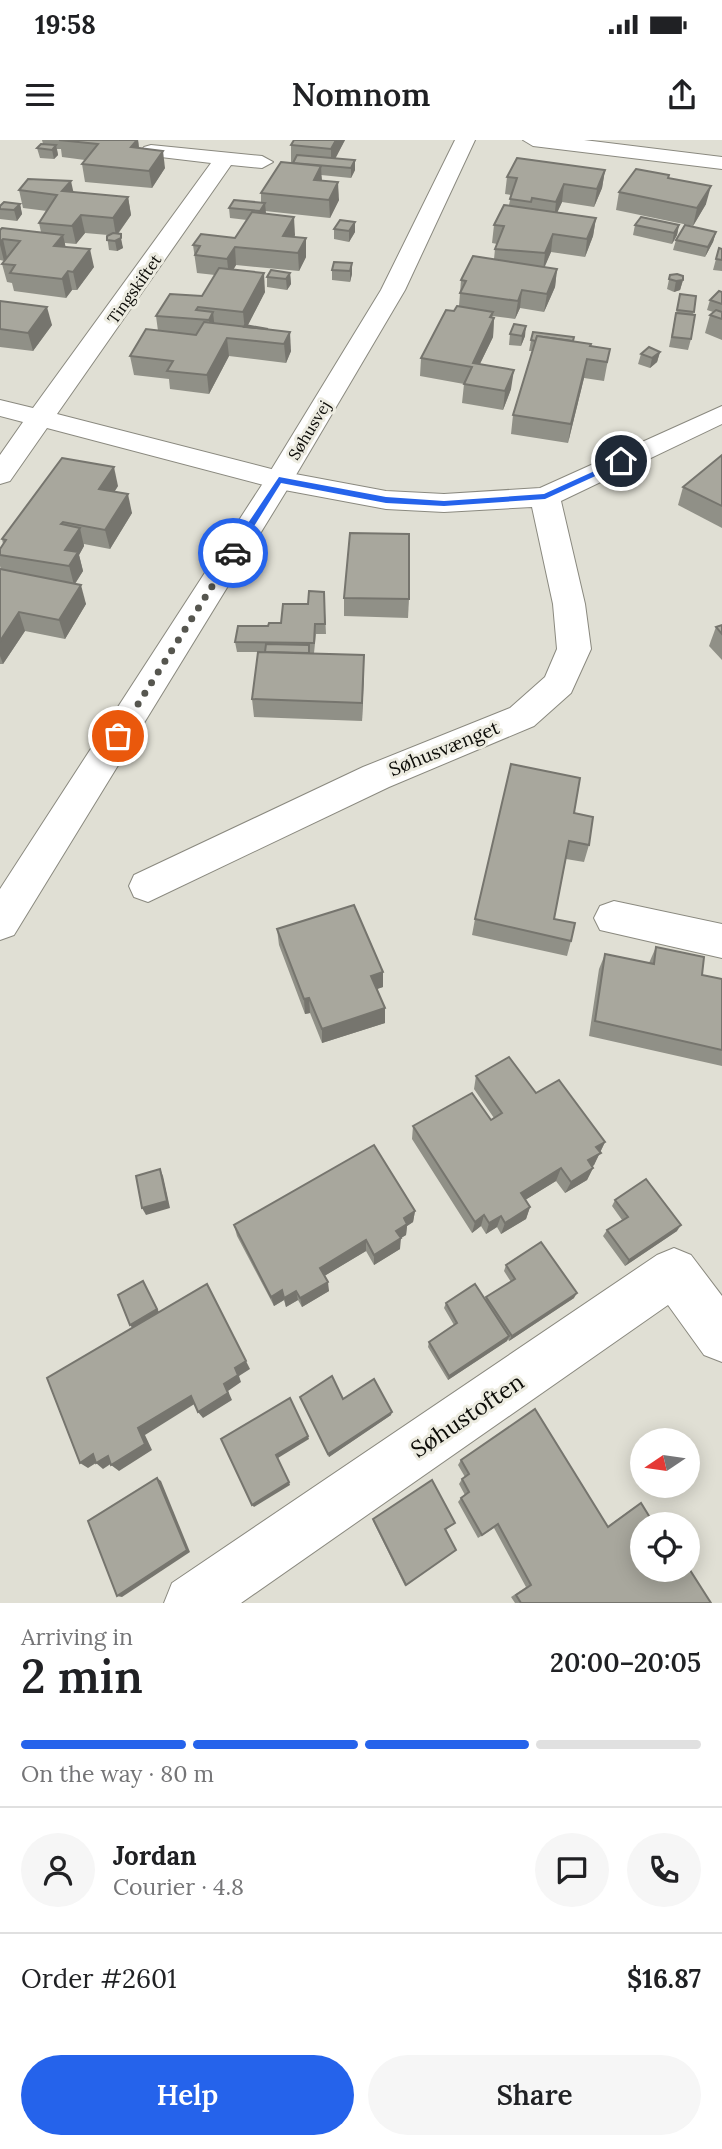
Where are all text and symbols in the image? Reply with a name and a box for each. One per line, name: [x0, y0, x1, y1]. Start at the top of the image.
text: 19:58: [35, 8, 96, 41]
text: Nomnom: [292, 74, 430, 115]
icon: menu: [21, 76, 59, 114]
icon: share: [663, 76, 701, 114]
street label: Tingskiftet: [103, 250, 166, 328]
street label: Søhusvej: [283, 397, 335, 463]
pin: [591, 431, 651, 491]
icon: home: [602, 442, 640, 480]
courier: [198, 518, 268, 588]
icon: car: [214, 534, 252, 572]
pin: [88, 706, 148, 766]
street label: Søhusvænget: [385, 715, 503, 781]
icon: bag: [99, 717, 137, 755]
street label: Søhustoften: [405, 1367, 529, 1463]
north arrow: [630, 1428, 700, 1498]
map controls: [630, 1428, 700, 1582]
button: locate: [630, 1512, 700, 1582]
text: Arriving in: [21, 1622, 133, 1651]
text: 20:00–20:05: [550, 1646, 701, 1679]
text: 2 min: [21, 1647, 143, 1706]
text: On the way · 80 m: [21, 1759, 214, 1788]
button: person: [21, 1833, 95, 1907]
button: chat: [535, 1833, 609, 1907]
button: phone: [627, 1833, 701, 1907]
text: Jordan: [113, 1839, 197, 1872]
text: Courier · 4.8: [113, 1872, 244, 1901]
text: Order #2601: [21, 1962, 177, 1995]
text: $16.87: [627, 1962, 701, 1995]
button: Help: [21, 2055, 354, 2135]
button: Share: [368, 2055, 701, 2135]

